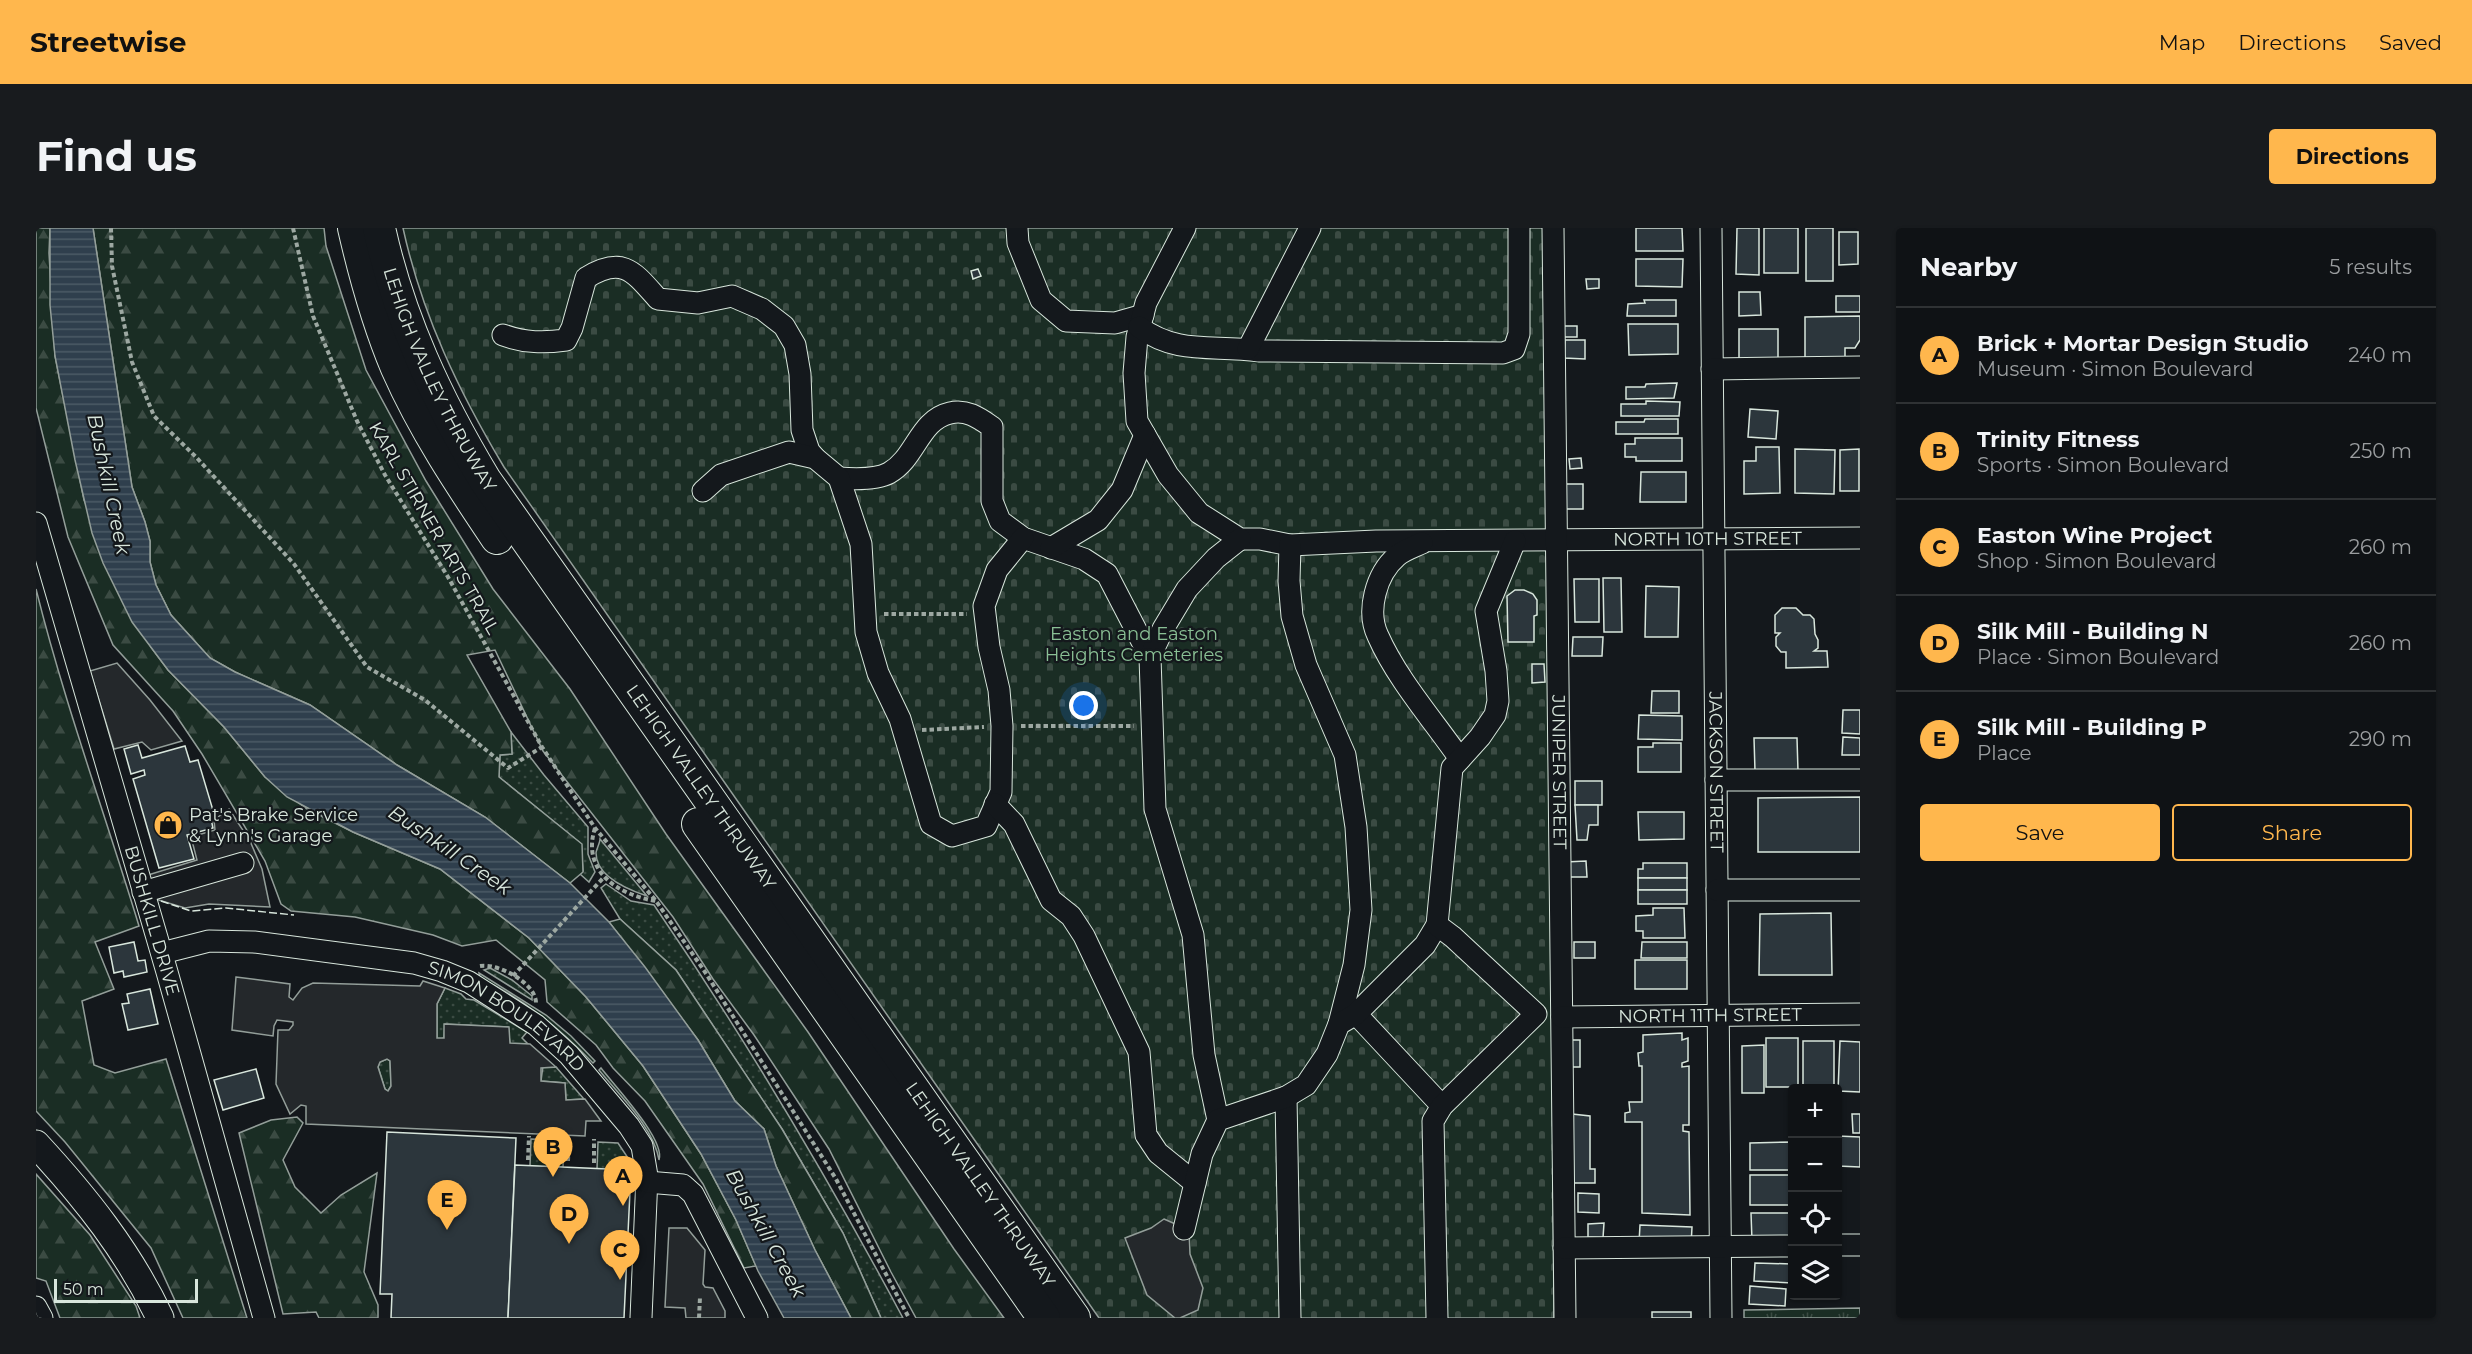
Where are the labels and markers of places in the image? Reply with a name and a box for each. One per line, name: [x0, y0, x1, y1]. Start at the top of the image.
place label: Pat's Brake Service & Lynn's Garage: [189, 804, 358, 847]
shop icon: Pat's Brake Service & Lynn's Garage: [152, 809, 184, 841]
pin: B: [534, 1128, 572, 1177]
pin: A: [604, 1156, 642, 1206]
pin: E: [428, 1180, 466, 1230]
pin: D: [550, 1194, 588, 1244]
pin: C: [600, 1230, 640, 1280]

